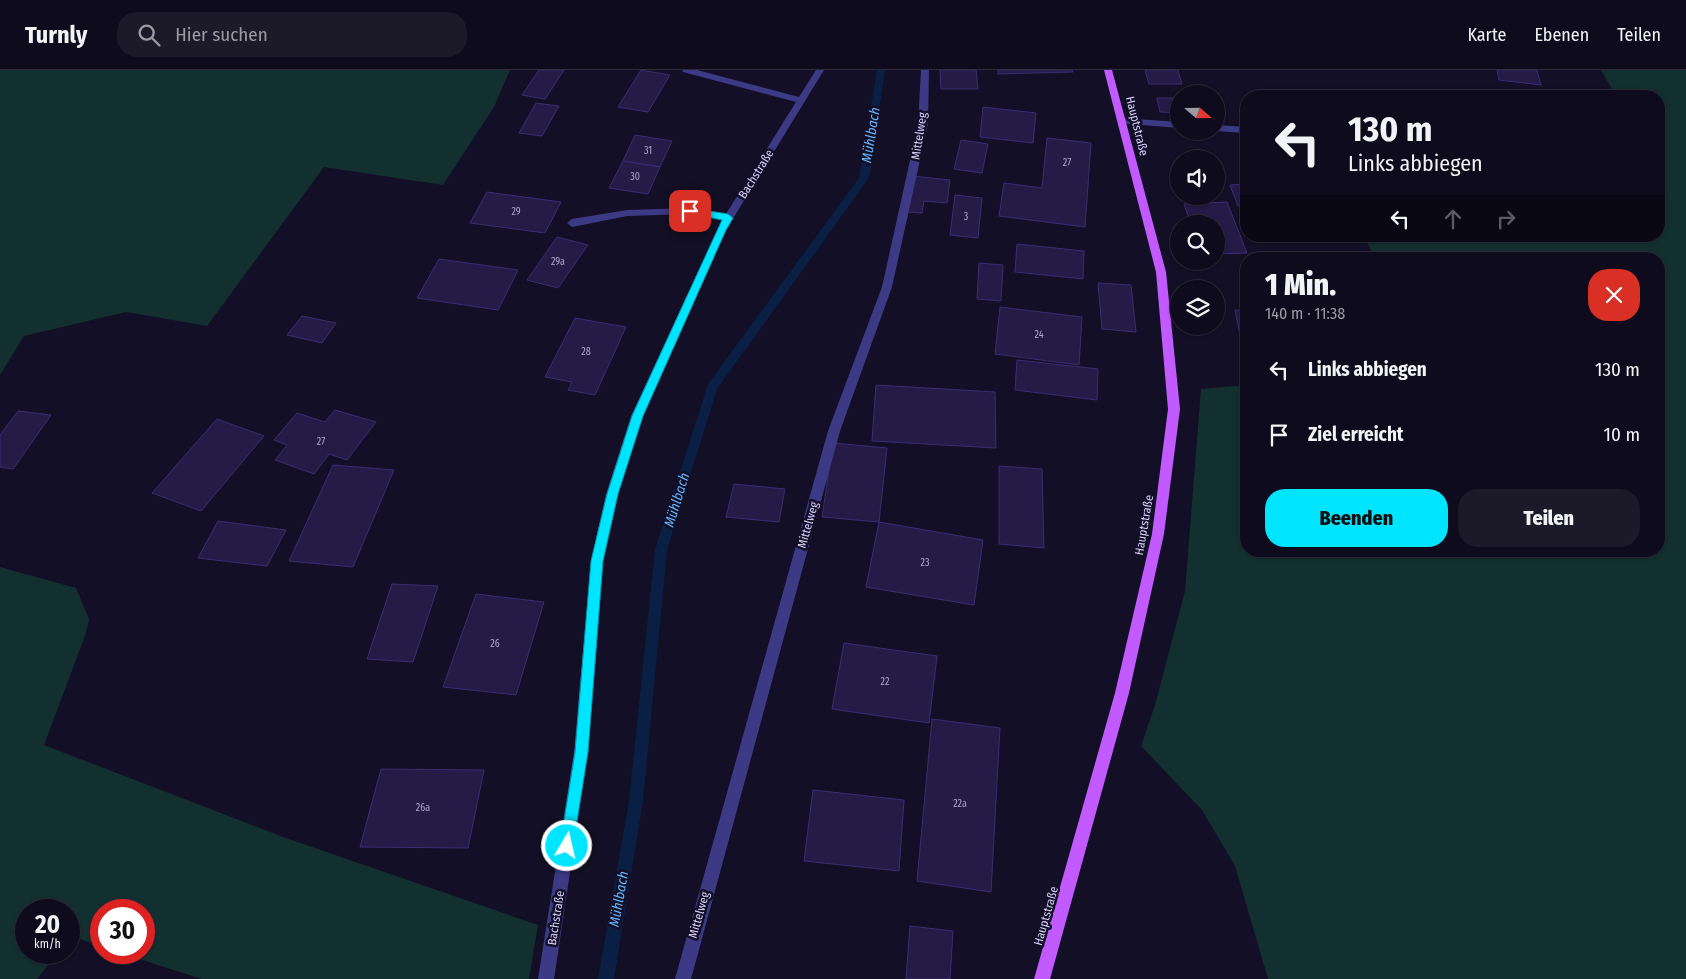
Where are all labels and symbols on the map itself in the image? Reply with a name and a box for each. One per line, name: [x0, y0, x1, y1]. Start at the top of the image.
north arrow: [1170, 85, 1225, 140]
street label: Hauptstraße: [1123, 95, 1151, 157]
water label: Mühlbach: [858, 106, 884, 164]
street label: Mittelweg: [908, 111, 930, 161]
house number: 31: [644, 145, 652, 157]
street label: Bachstraße: [735, 147, 777, 201]
house number: 27: [1063, 157, 1071, 169]
house number: 30: [630, 171, 640, 183]
pin: [669, 190, 711, 232]
house number: 29: [511, 206, 521, 218]
house number: 3: [964, 211, 969, 223]
house number: 29a: [551, 256, 565, 268]
house number: 24: [1034, 329, 1044, 341]
house number: 28: [581, 346, 591, 358]
house number: 27: [317, 436, 325, 448]
water label: Mühlbach: [661, 471, 693, 529]
street label: Hauptstraße: [1132, 494, 1156, 556]
street label: Mittelweg: [795, 500, 821, 550]
house number: 23: [921, 557, 930, 569]
house number: 26: [490, 638, 500, 650]
house number: 22: [881, 676, 890, 688]
house number: 22a: [953, 798, 967, 810]
house number: 26a: [416, 802, 430, 814]
position arrow: [540, 819, 592, 871]
water label: Mühlbach: [606, 870, 632, 928]
street label: Hauptstraße: [1031, 885, 1061, 947]
street label: Bachstraße: [545, 890, 567, 946]
street label: Mittelweg: [686, 890, 712, 940]
speed limit sign: 30: [90, 899, 155, 964]

